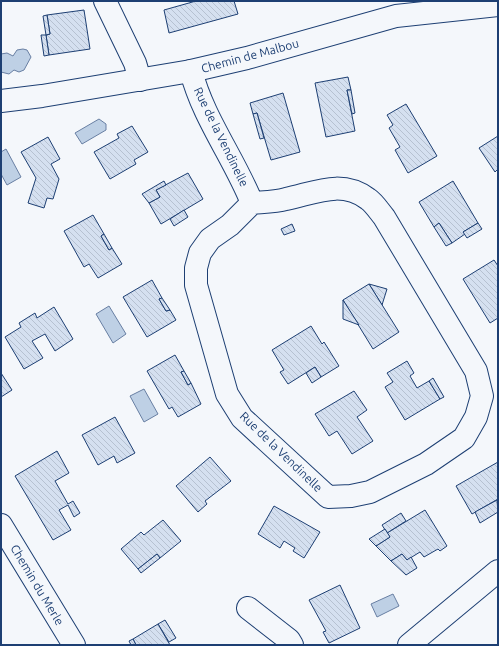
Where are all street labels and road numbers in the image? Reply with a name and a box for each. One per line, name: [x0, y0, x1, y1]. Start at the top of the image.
street label: Chemin de Malbou: [200, 36, 300, 75]
street label: Rue de la Vendinelle: [192, 85, 251, 189]
street label: Rue de la Vendinelle: [238, 409, 325, 494]
street label: Chemin du Merle: [8, 542, 67, 627]

